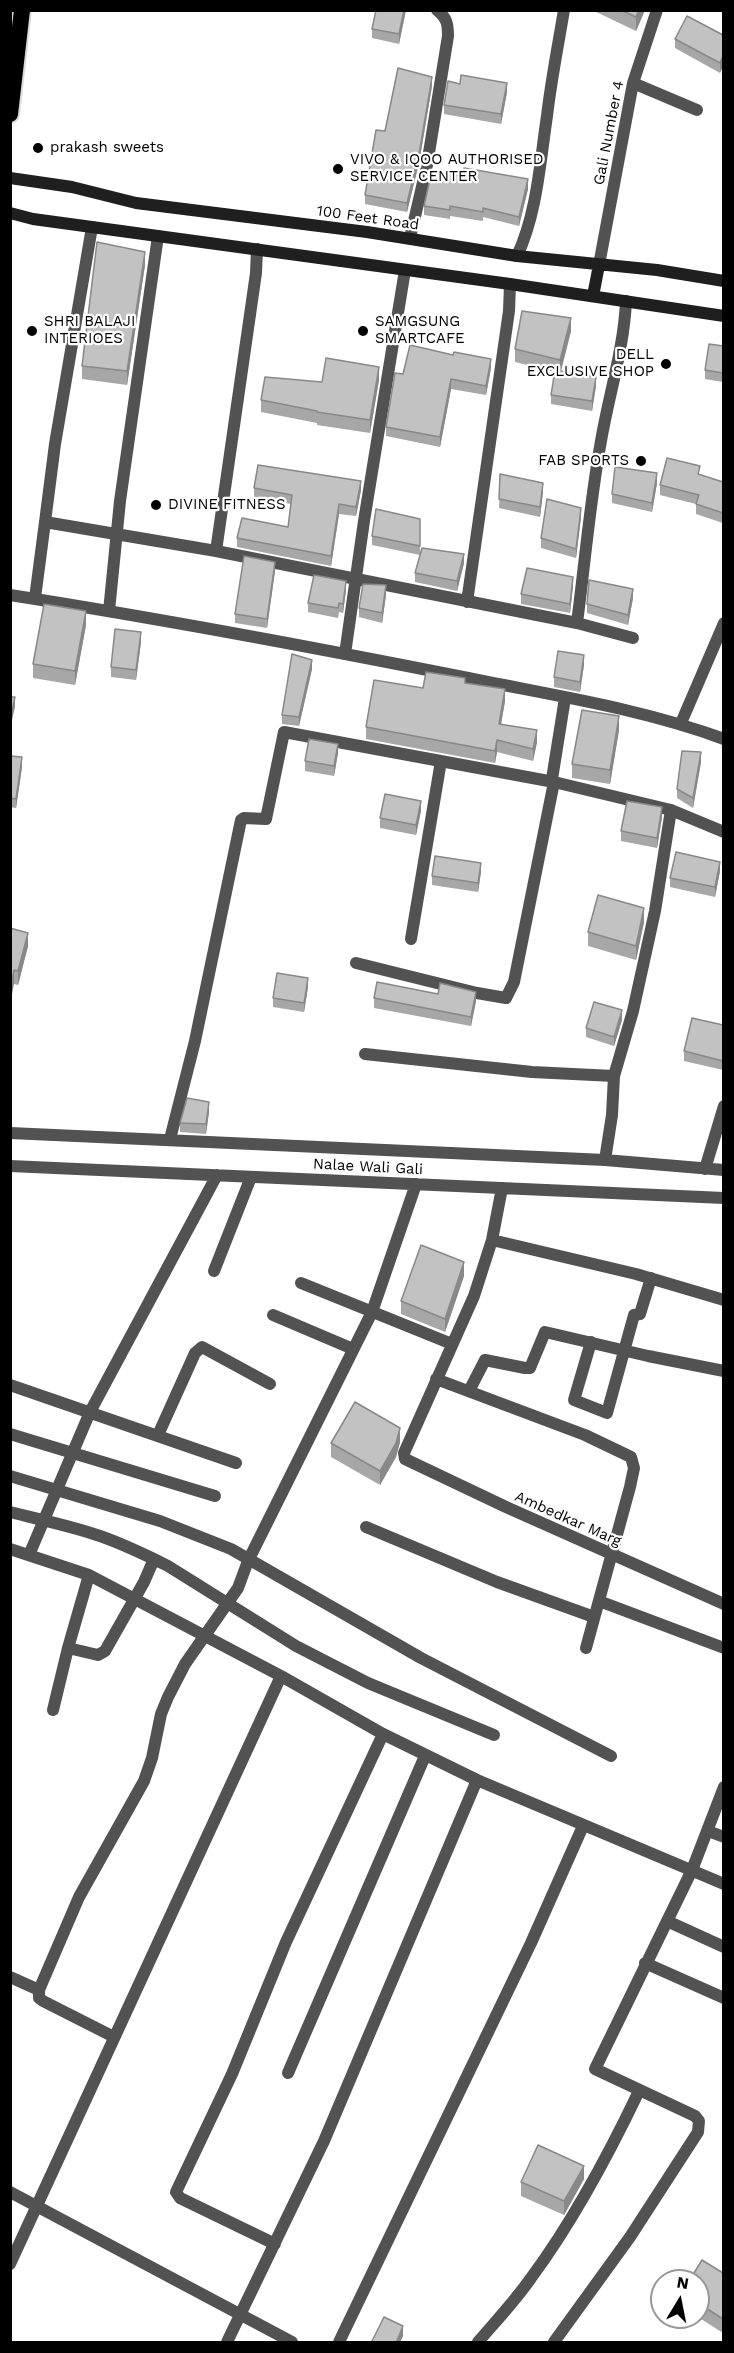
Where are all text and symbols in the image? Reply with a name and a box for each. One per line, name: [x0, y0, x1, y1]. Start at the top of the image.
street label: Gali Number 4: [590, 79, 628, 187]
place label: prakash sweets: [50, 139, 164, 157]
marker: prakash sweets: [31, 141, 45, 155]
place label: VIVO & IQOO AUTHORISED SERVICE CENTER: [350, 151, 544, 186]
marker: VIVO & IQOO AUTHORISED SERVICE CENTER: [331, 162, 345, 176]
street label: 100 Feet Road: [316, 202, 420, 234]
place label: SHRI BALAJI INTERIOES: [44, 313, 135, 348]
place label: SAMGSUNG SMARTCAFE: [375, 313, 465, 348]
marker: SHRI BALAJI INTERIOES: [25, 324, 39, 338]
marker: SAMGSUNG SMARTCAFE: [356, 324, 370, 338]
place label: DELL EXCLUSIVE SHOP: [527, 346, 654, 381]
marker: DELL EXCLUSIVE SHOP: [659, 357, 673, 371]
place label: FAB SPORTS: [538, 452, 629, 470]
marker: FAB SPORTS: [634, 454, 648, 468]
place label: DIVINE FITNESS: [168, 496, 286, 514]
marker: DIVINE FITNESS: [149, 498, 163, 512]
street label: Nalae Wali Gali: [313, 1155, 423, 1179]
street label: Ambedkar Marg: [512, 1487, 624, 1551]
north arrow: [650, 2269, 710, 2329]
text: N: [675, 2272, 690, 2293]

